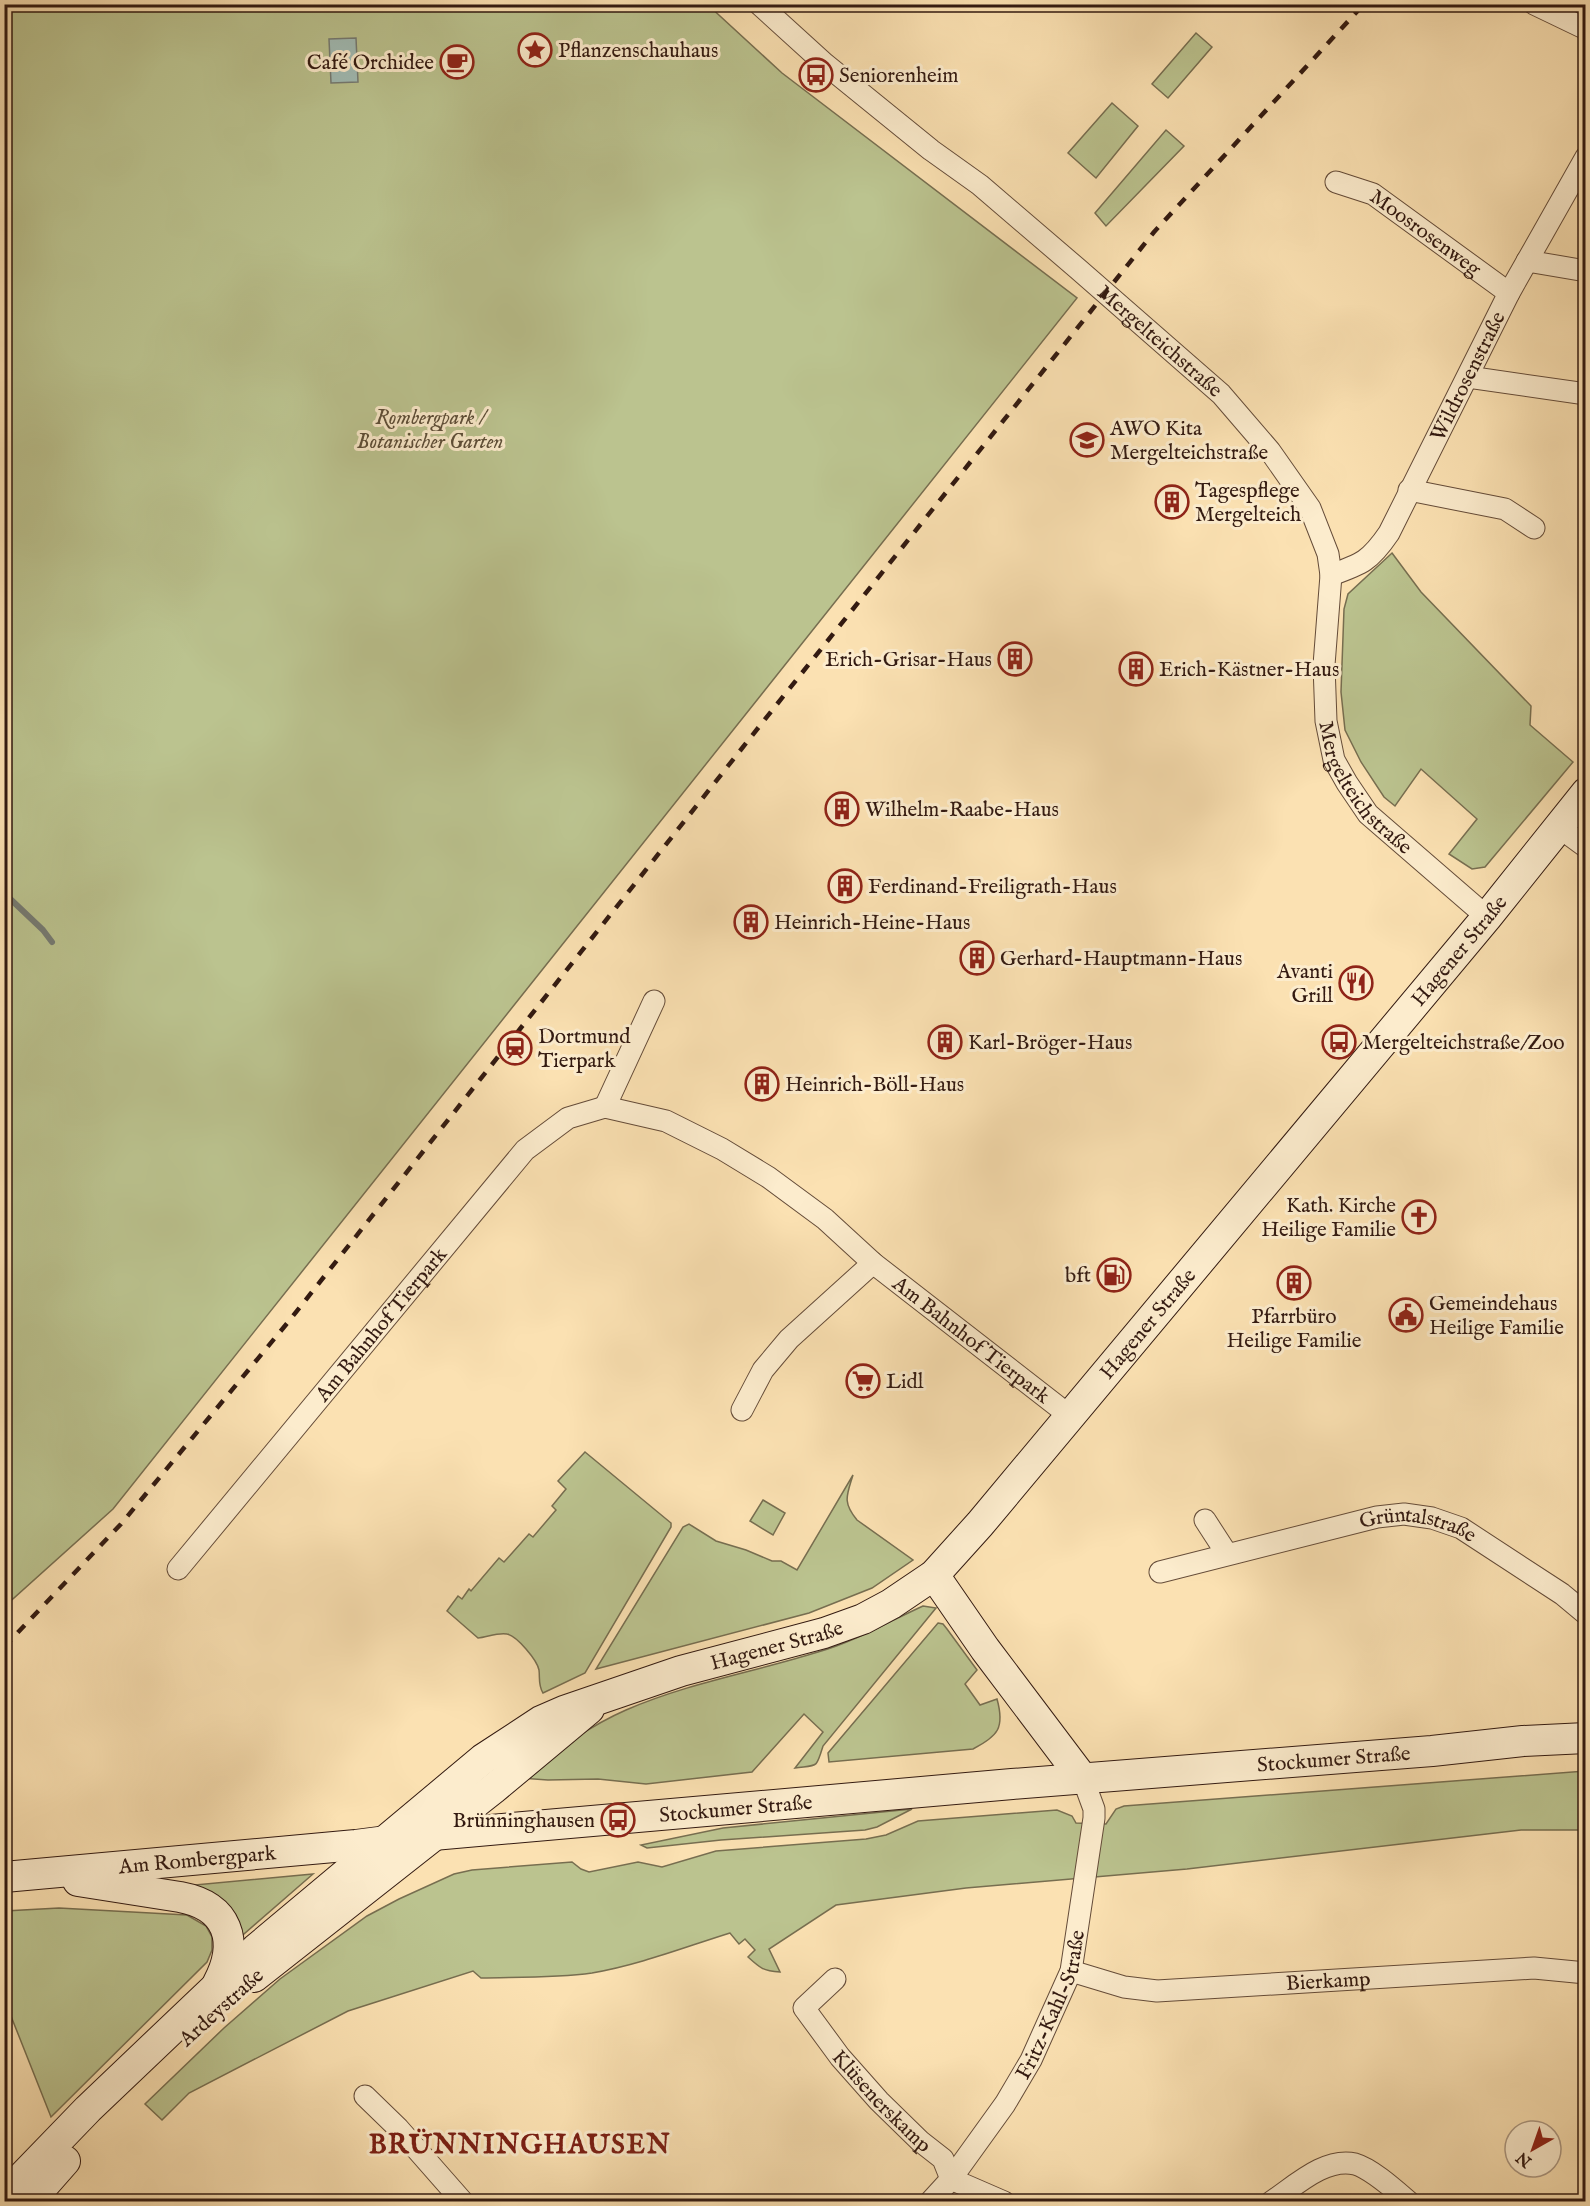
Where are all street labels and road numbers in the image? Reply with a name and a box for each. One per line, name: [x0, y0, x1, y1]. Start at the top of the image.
street label: Moosrosenweg: [1364, 184, 1486, 283]
street label: Mergelteichstraße: [1091, 280, 1228, 404]
street label: Wildrosenstraße: [1425, 307, 1513, 446]
street label: Mergelteichstraße: [1311, 719, 1418, 861]
street label: Hagener Straße: [1406, 890, 1514, 1013]
street label: Am Bahnhof Tierpark: [310, 1242, 454, 1409]
street label: Hagener Straße: [1094, 1263, 1203, 1386]
street label: Am Bahnhof Tierpark: [886, 1270, 1056, 1411]
street label: Grüntalstraße: [1357, 1502, 1481, 1550]
street label: Hagener Straße: [708, 1615, 848, 1678]
street label: Stockumer Straße: [1256, 1741, 1412, 1780]
street label: Stockumer Straße: [658, 1790, 814, 1830]
street label: Am Rombergpark: [117, 1840, 278, 1882]
street label: Fritz-Kahl-Straße: [1010, 1928, 1092, 2085]
street label: Ardeystraße: [173, 1963, 270, 2054]
street label: Bierkamp: [1285, 1966, 1371, 1998]
street label: Klüsenerskamp: [825, 2045, 936, 2160]

